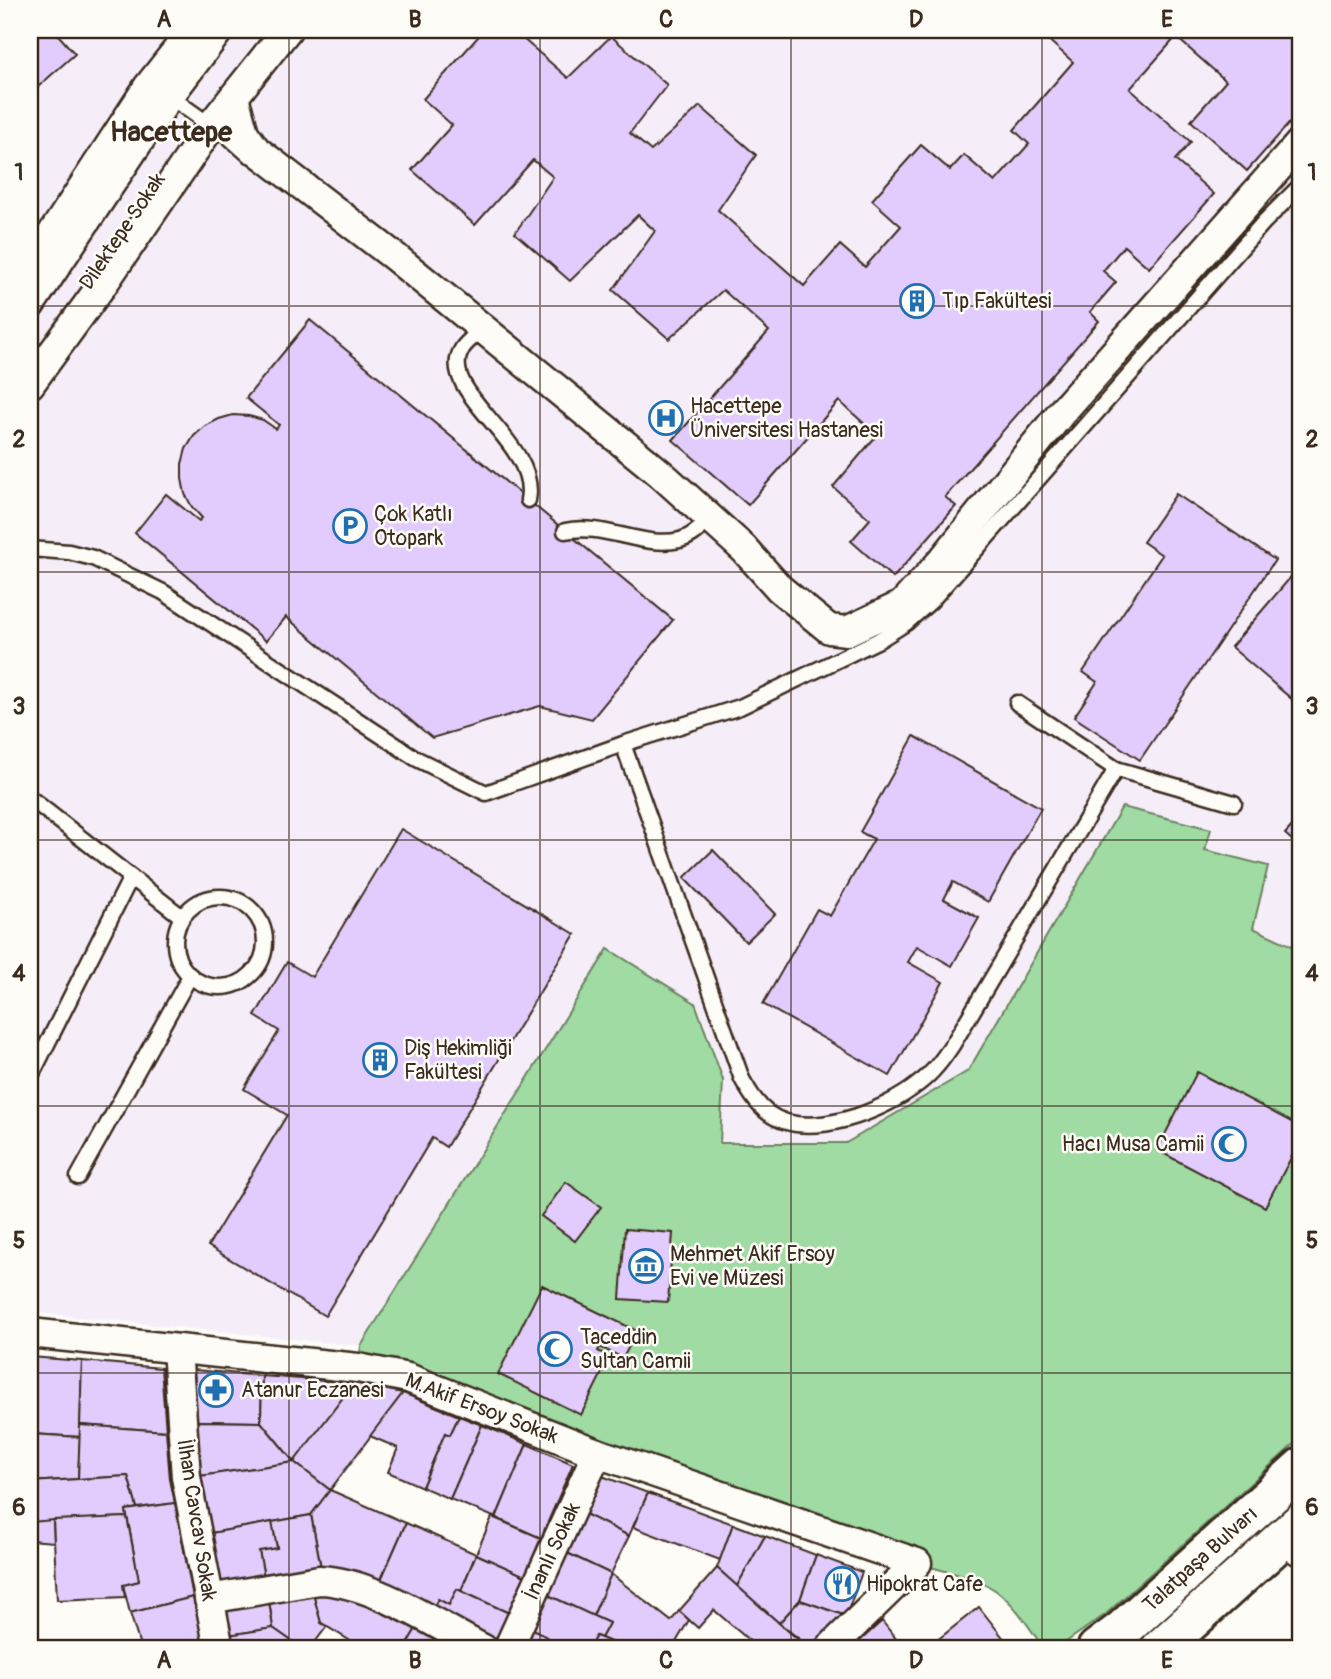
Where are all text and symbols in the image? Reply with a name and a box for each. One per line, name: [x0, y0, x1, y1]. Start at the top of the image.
text: A: [157, 5, 172, 34]
text: B: [408, 5, 422, 34]
text: C: [659, 5, 673, 34]
text: D: [909, 5, 923, 34]
text: E: [1161, 5, 1173, 34]
district label: Hacettepe: [110, 115, 233, 150]
text: 1: [15, 158, 24, 187]
text: 1: [1308, 158, 1317, 187]
street label: Dilektepe Sokak: [73, 167, 172, 295]
building icon: Tıp Fakültesi: [898, 282, 936, 320]
place label: Tıp Fakültesi: [942, 288, 1052, 315]
place label: Hacettepe Üniversitesi Hastanesi: [690, 393, 883, 444]
hospital icon: Hacettepe Üniversitesi Hastanesi: [647, 399, 685, 437]
text: 2: [13, 425, 26, 454]
text: 2: [1306, 425, 1319, 454]
place label: Çok Katlı Otopark: [374, 501, 453, 552]
parking icon: Çok Katlı Otopark: [331, 507, 369, 545]
text: 3: [13, 692, 25, 721]
text: 3: [1306, 692, 1318, 721]
text: 4: [12, 959, 26, 988]
text: 4: [1305, 959, 1319, 988]
place label: Diş Hekimliği Fakültesi: [404, 1035, 512, 1086]
building icon: Diş Hekimliği Fakültesi: [361, 1041, 399, 1079]
mosque icon: Hacı Musa Camii: [1210, 1125, 1248, 1163]
place label: Hacı Musa Camii: [1062, 1131, 1204, 1158]
text: 5: [13, 1226, 25, 1255]
text: 5: [1306, 1226, 1318, 1255]
place label: Mehmet Akif Ersoy Evi ve Müzesi: [670, 1241, 835, 1292]
museum icon: Mehmet Akif Ersoy Evi ve Müzesi: [627, 1247, 665, 1285]
place label: Taceddin Sultan Camii: [580, 1324, 691, 1375]
mosque icon: Taceddin Sultan Camii: [536, 1330, 574, 1368]
street label: M.Akif Ersoy Sokak: [402, 1367, 562, 1450]
pharmacy icon: Atanur Eczanesi: [197, 1371, 235, 1409]
place label: Atanur Eczanesi: [241, 1377, 384, 1404]
street label: İlhan Cavcav Sokak: [170, 1437, 223, 1603]
text: 6: [12, 1493, 26, 1522]
text: 6: [1305, 1493, 1319, 1522]
street label: İnanlı Sokak: [518, 1498, 587, 1604]
street label: Talatpaşa Bulvarı: [1137, 1500, 1264, 1618]
restaurant icon: Hipokrat Cafe: [823, 1565, 861, 1603]
place label: Hipokrat Cafe: [866, 1571, 984, 1598]
text: A: [157, 1646, 172, 1675]
text: B: [408, 1646, 422, 1675]
text: C: [659, 1646, 673, 1675]
text: D: [909, 1646, 923, 1675]
text: E: [1161, 1646, 1173, 1675]

